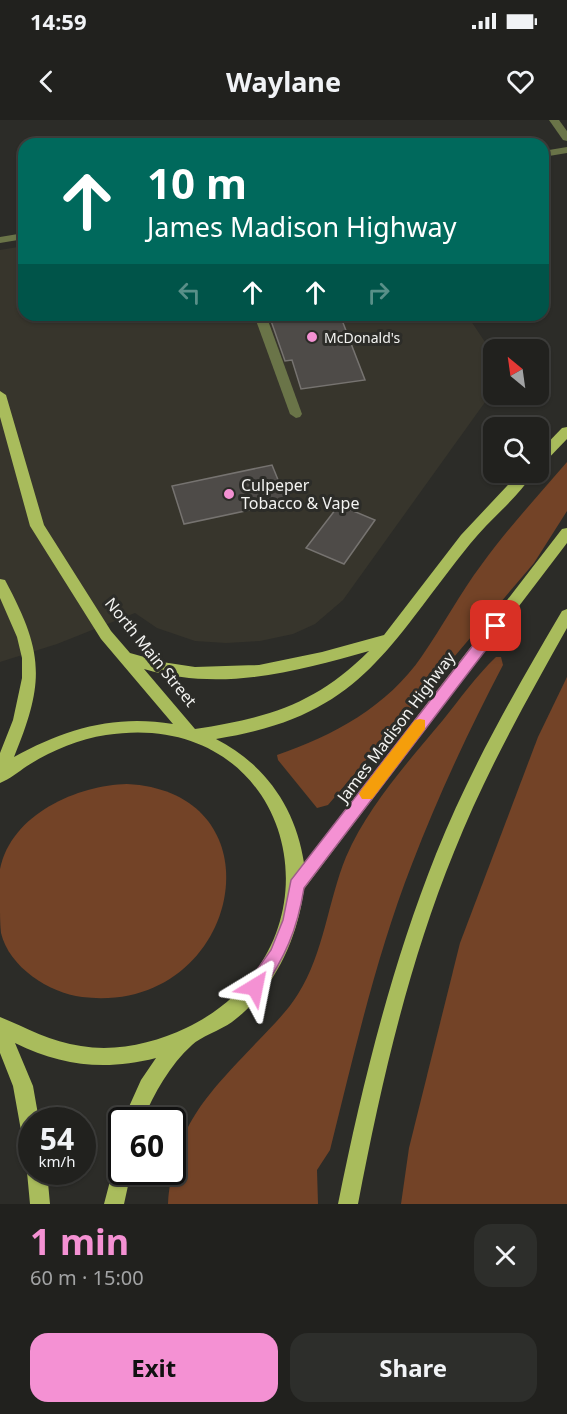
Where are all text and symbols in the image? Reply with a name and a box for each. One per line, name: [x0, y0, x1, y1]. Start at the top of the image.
text: 14:59: [30, 6, 87, 36]
text: Waylane: [226, 63, 341, 100]
icon: back: [30, 65, 63, 98]
icon: heart: [504, 65, 537, 98]
text: 10 m: [147, 154, 247, 211]
icon: ahead: [48, 162, 126, 240]
text: James Madison Highway: [147, 208, 457, 245]
icon: left: [173, 276, 206, 309]
icon: ahead: [236, 276, 269, 309]
icon: ahead: [299, 276, 332, 309]
icon: right: [362, 276, 395, 309]
place label: McDonald's: [324, 328, 401, 347]
marker: McDonald's: [305, 330, 319, 344]
north arrow: [483, 339, 549, 405]
map controls: [483, 339, 549, 483]
button: search: [483, 417, 549, 483]
place label: Culpeper Tobacco & Vape: [241, 474, 359, 514]
marker: Culpeper Tobacco & Vape: [222, 487, 236, 501]
street label: North Main Street: [100, 593, 202, 711]
pin: [470, 600, 521, 651]
icon: arrive: [479, 609, 512, 642]
street label: James Madison Highway: [331, 646, 460, 808]
position arrow: [223, 955, 287, 1019]
speed limit sign: 60: [108, 1107, 186, 1185]
text: 54: [40, 1118, 74, 1159]
text: km/h: [39, 1151, 75, 1171]
text: 1 min: [30, 1217, 129, 1266]
button: close: [474, 1224, 537, 1287]
text: 60 m · 15:00: [30, 1264, 144, 1291]
button: Exit: [30, 1333, 278, 1402]
button: Share: [290, 1333, 537, 1402]

